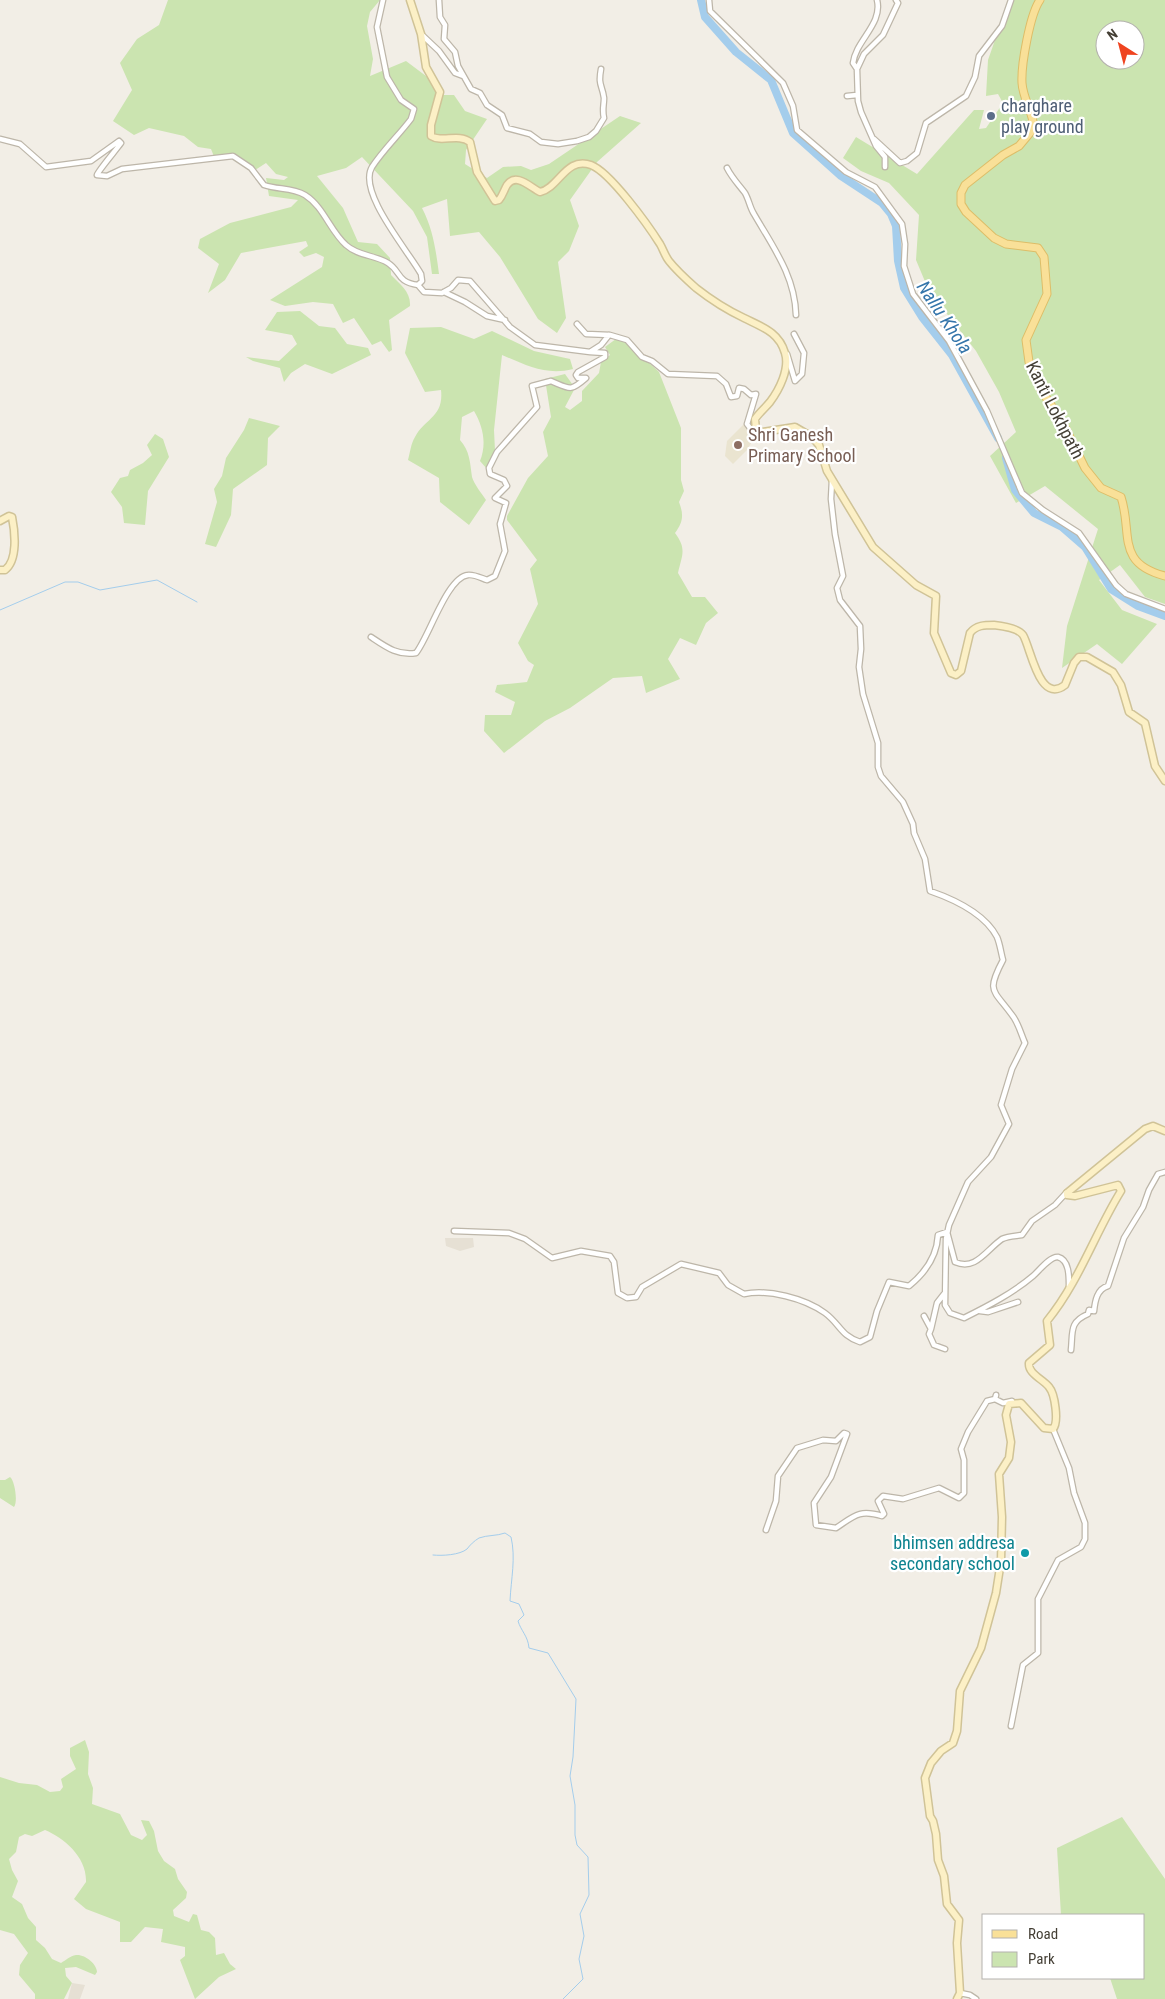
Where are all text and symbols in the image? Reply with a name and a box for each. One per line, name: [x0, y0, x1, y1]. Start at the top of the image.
north arrow: [1095, 20, 1145, 70]
text: N: [1104, 25, 1121, 43]
place label: charghare play ground: [1001, 95, 1084, 137]
marker: charghare play ground: [985, 110, 997, 122]
water label: Nallu Khola: [912, 276, 977, 358]
street label: Kanti Lokhpath: [1022, 357, 1089, 462]
place label: Shri Ganesh Primary School: [748, 424, 856, 466]
marker: Shri Ganesh Primary School: [732, 439, 744, 451]
place label: bhimsen addresa secondary school: [890, 1532, 1015, 1574]
marker: bhimsen addresa secondary school: [1019, 1547, 1031, 1559]
legend: [982, 1914, 1145, 1979]
text: Road: [1028, 1925, 1058, 1943]
text: Park: [1028, 1950, 1055, 1968]

